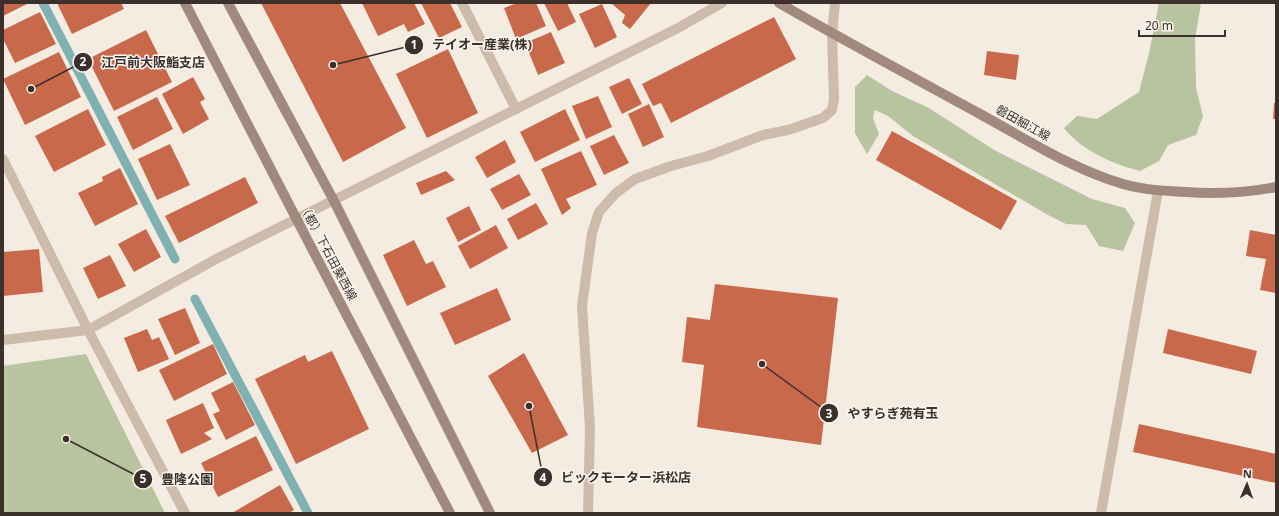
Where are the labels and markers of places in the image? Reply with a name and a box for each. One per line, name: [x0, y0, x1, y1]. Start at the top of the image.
callout: テイオー産業(株): [404, 32, 540, 57]
callout: 江戸前大阪鮨支店: [73, 50, 213, 75]
callout: やすらぎ苑有玉: [819, 401, 946, 426]
callout: ビックモーター浜松店: [533, 465, 699, 490]
callout: 豊隆公園: [133, 467, 221, 492]

